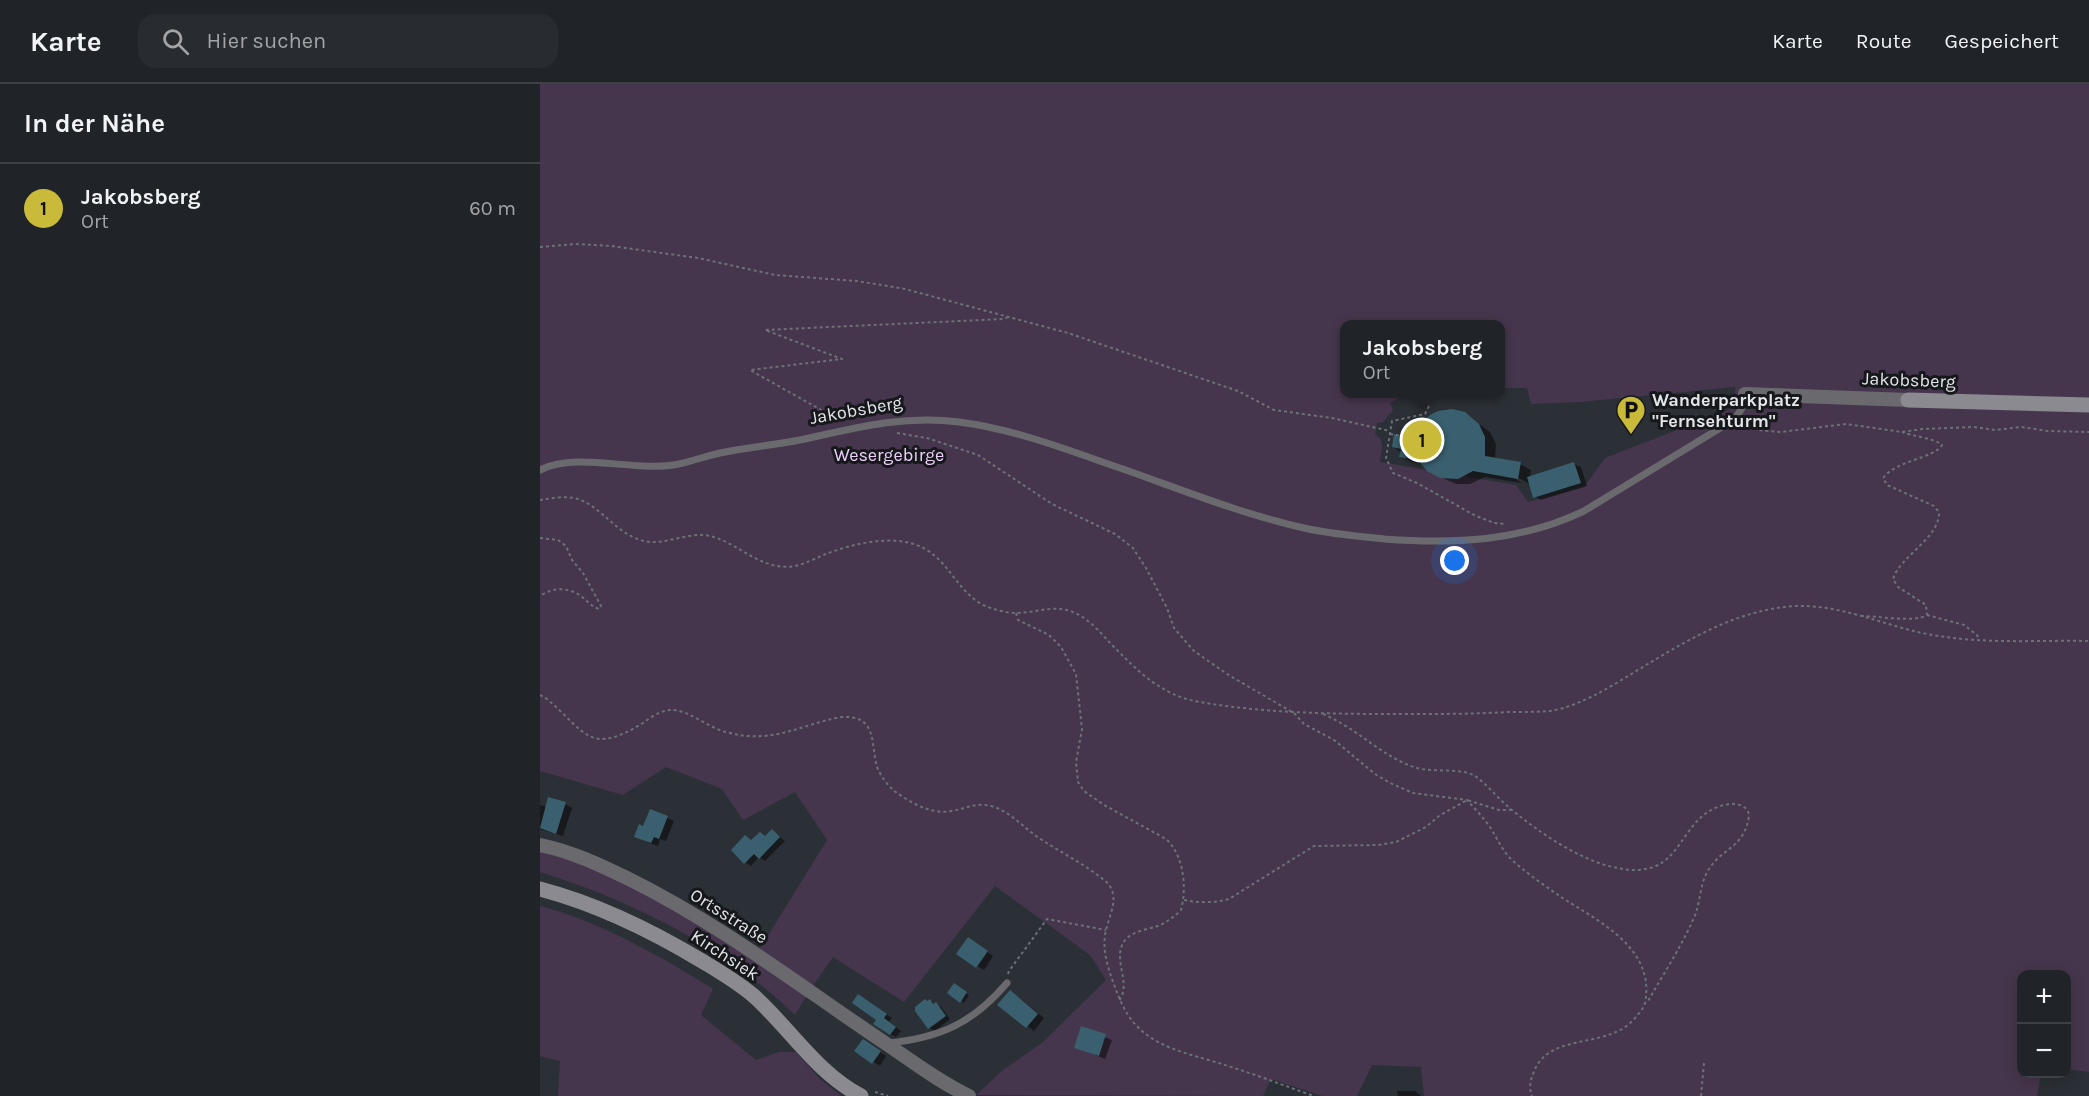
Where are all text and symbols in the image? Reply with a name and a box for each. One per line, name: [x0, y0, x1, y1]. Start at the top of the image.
search box: [138, 14, 558, 68]
text: Karte: [30, 25, 102, 58]
icon: search: [159, 25, 192, 58]
text: Hier suchen: [207, 28, 326, 54]
text: Karte: [1772, 29, 1823, 53]
text: Route: [1856, 29, 1912, 53]
text: Gespeichert: [1945, 29, 2059, 53]
text: In der Nähe: [24, 108, 165, 139]
text: Jakobsberg: [81, 184, 201, 210]
text: 1: [40, 197, 47, 220]
text: 60 m: [469, 197, 516, 220]
text: Ort: [81, 210, 109, 233]
popup: [1340, 320, 1505, 398]
text: Jakobsberg: [1363, 335, 1482, 361]
text: Ort: [1363, 361, 1390, 384]
street label: Jakobsberg: [1862, 367, 1956, 393]
place label: Wanderparkplatz "Fernsehturm": [1652, 389, 1800, 432]
street label: Jakobsberg: [808, 391, 904, 429]
parking icon: Wanderparkplatz "Fernsehturm": [1615, 394, 1647, 436]
pin: 1: [1402, 418, 1442, 462]
park label: Wesergebirge: [834, 444, 944, 466]
your location: [1440, 546, 1469, 575]
street label: Ortsstraße: [686, 884, 772, 948]
street label: Kirchsiek: [687, 925, 763, 985]
map controls: [2017, 970, 2071, 1078]
button: +: [2017, 970, 2071, 1024]
button: −: [2017, 1024, 2071, 1078]

